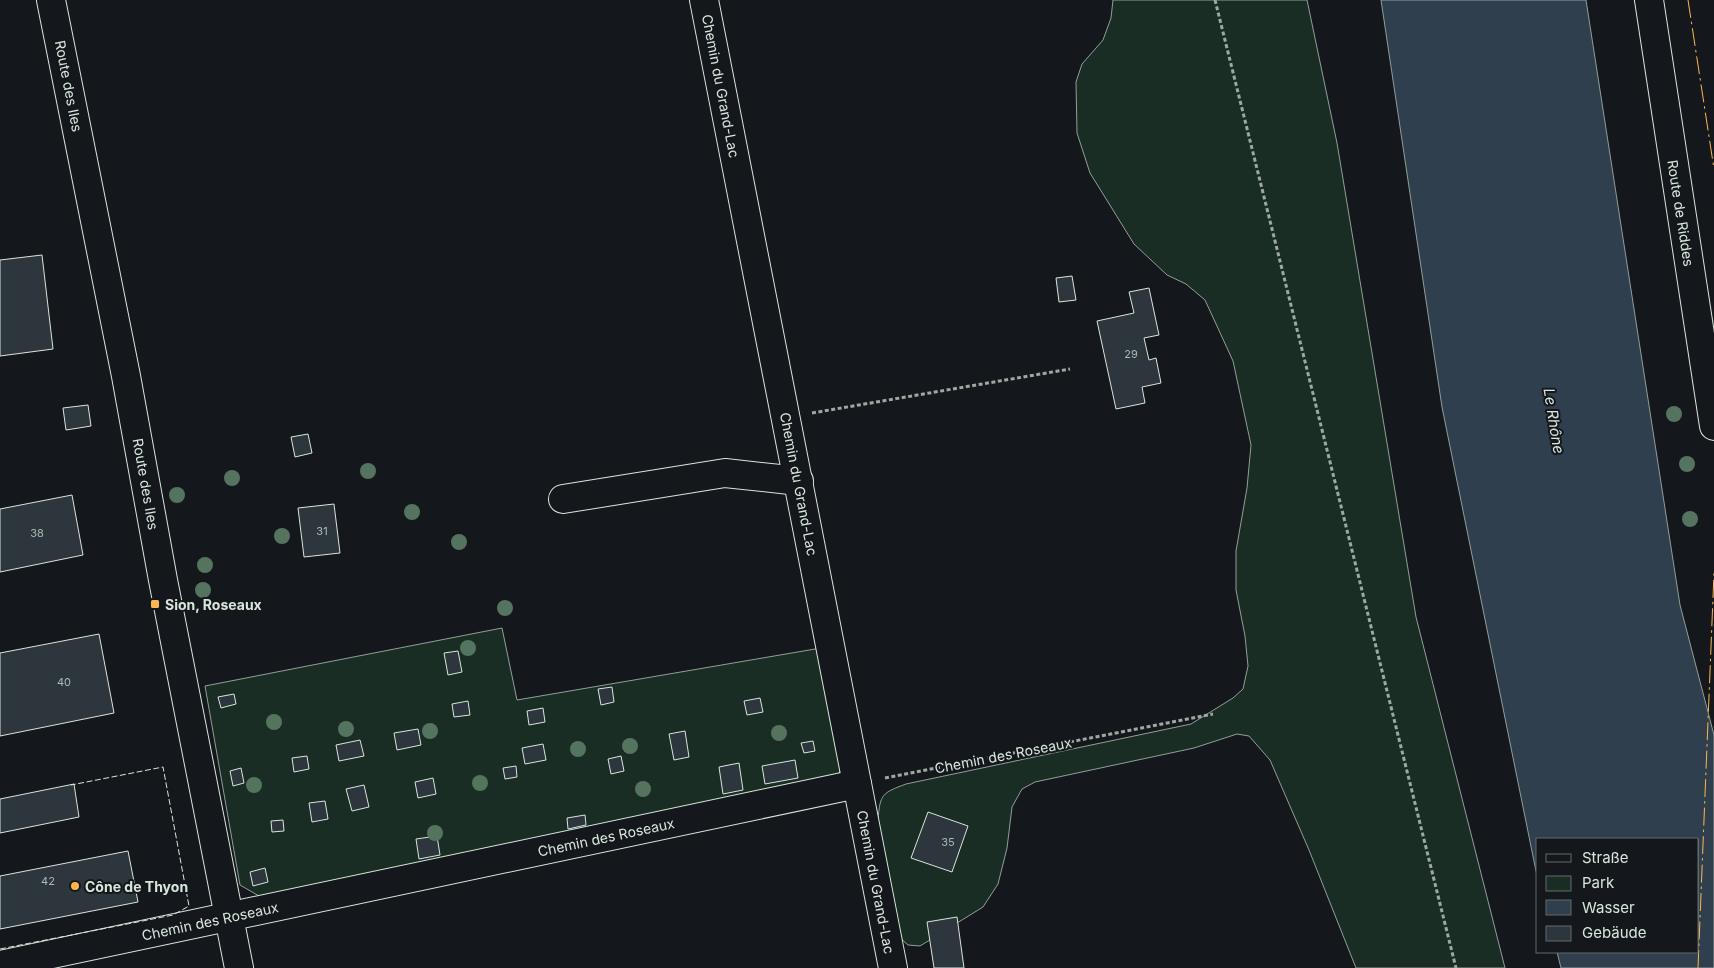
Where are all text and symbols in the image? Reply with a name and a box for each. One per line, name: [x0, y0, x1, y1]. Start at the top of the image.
street label: Chemin du Grand-Lac: [699, 13, 743, 159]
street label: Route des Iles: [52, 39, 86, 133]
street label: Route de Riddes: [1664, 158, 1698, 268]
house number: 29: [1124, 347, 1138, 361]
water label: Le Rhône: [1539, 387, 1569, 455]
street label: Chemin du Grand-Lac: [777, 411, 821, 557]
street label: Route des Iles: [130, 437, 162, 531]
house number: 31: [316, 524, 328, 538]
house number: 38: [30, 526, 44, 540]
place label: Sion, Roseaux: [165, 596, 262, 613]
marker: Sion, Roseaux: [149, 598, 161, 610]
house number: 40: [57, 675, 71, 689]
street label: Chemin des Roseaux: [933, 733, 1073, 777]
street label: Chemin du Grand-Lac: [854, 809, 898, 955]
street label: Chemin des Roseaux: [536, 814, 676, 860]
house number: 35: [941, 835, 955, 849]
legend: [1536, 838, 1699, 953]
text: Straße: [1582, 848, 1629, 867]
text: Park: [1582, 873, 1615, 892]
house number: 42: [41, 874, 55, 888]
place label: Cône de Thyon: [85, 878, 188, 895]
marker: Cône de Thyon: [69, 880, 81, 892]
street label: Chemin des Roseaux: [140, 898, 280, 944]
text: Wasser: [1582, 898, 1635, 917]
text: Gebäude: [1582, 923, 1647, 942]

